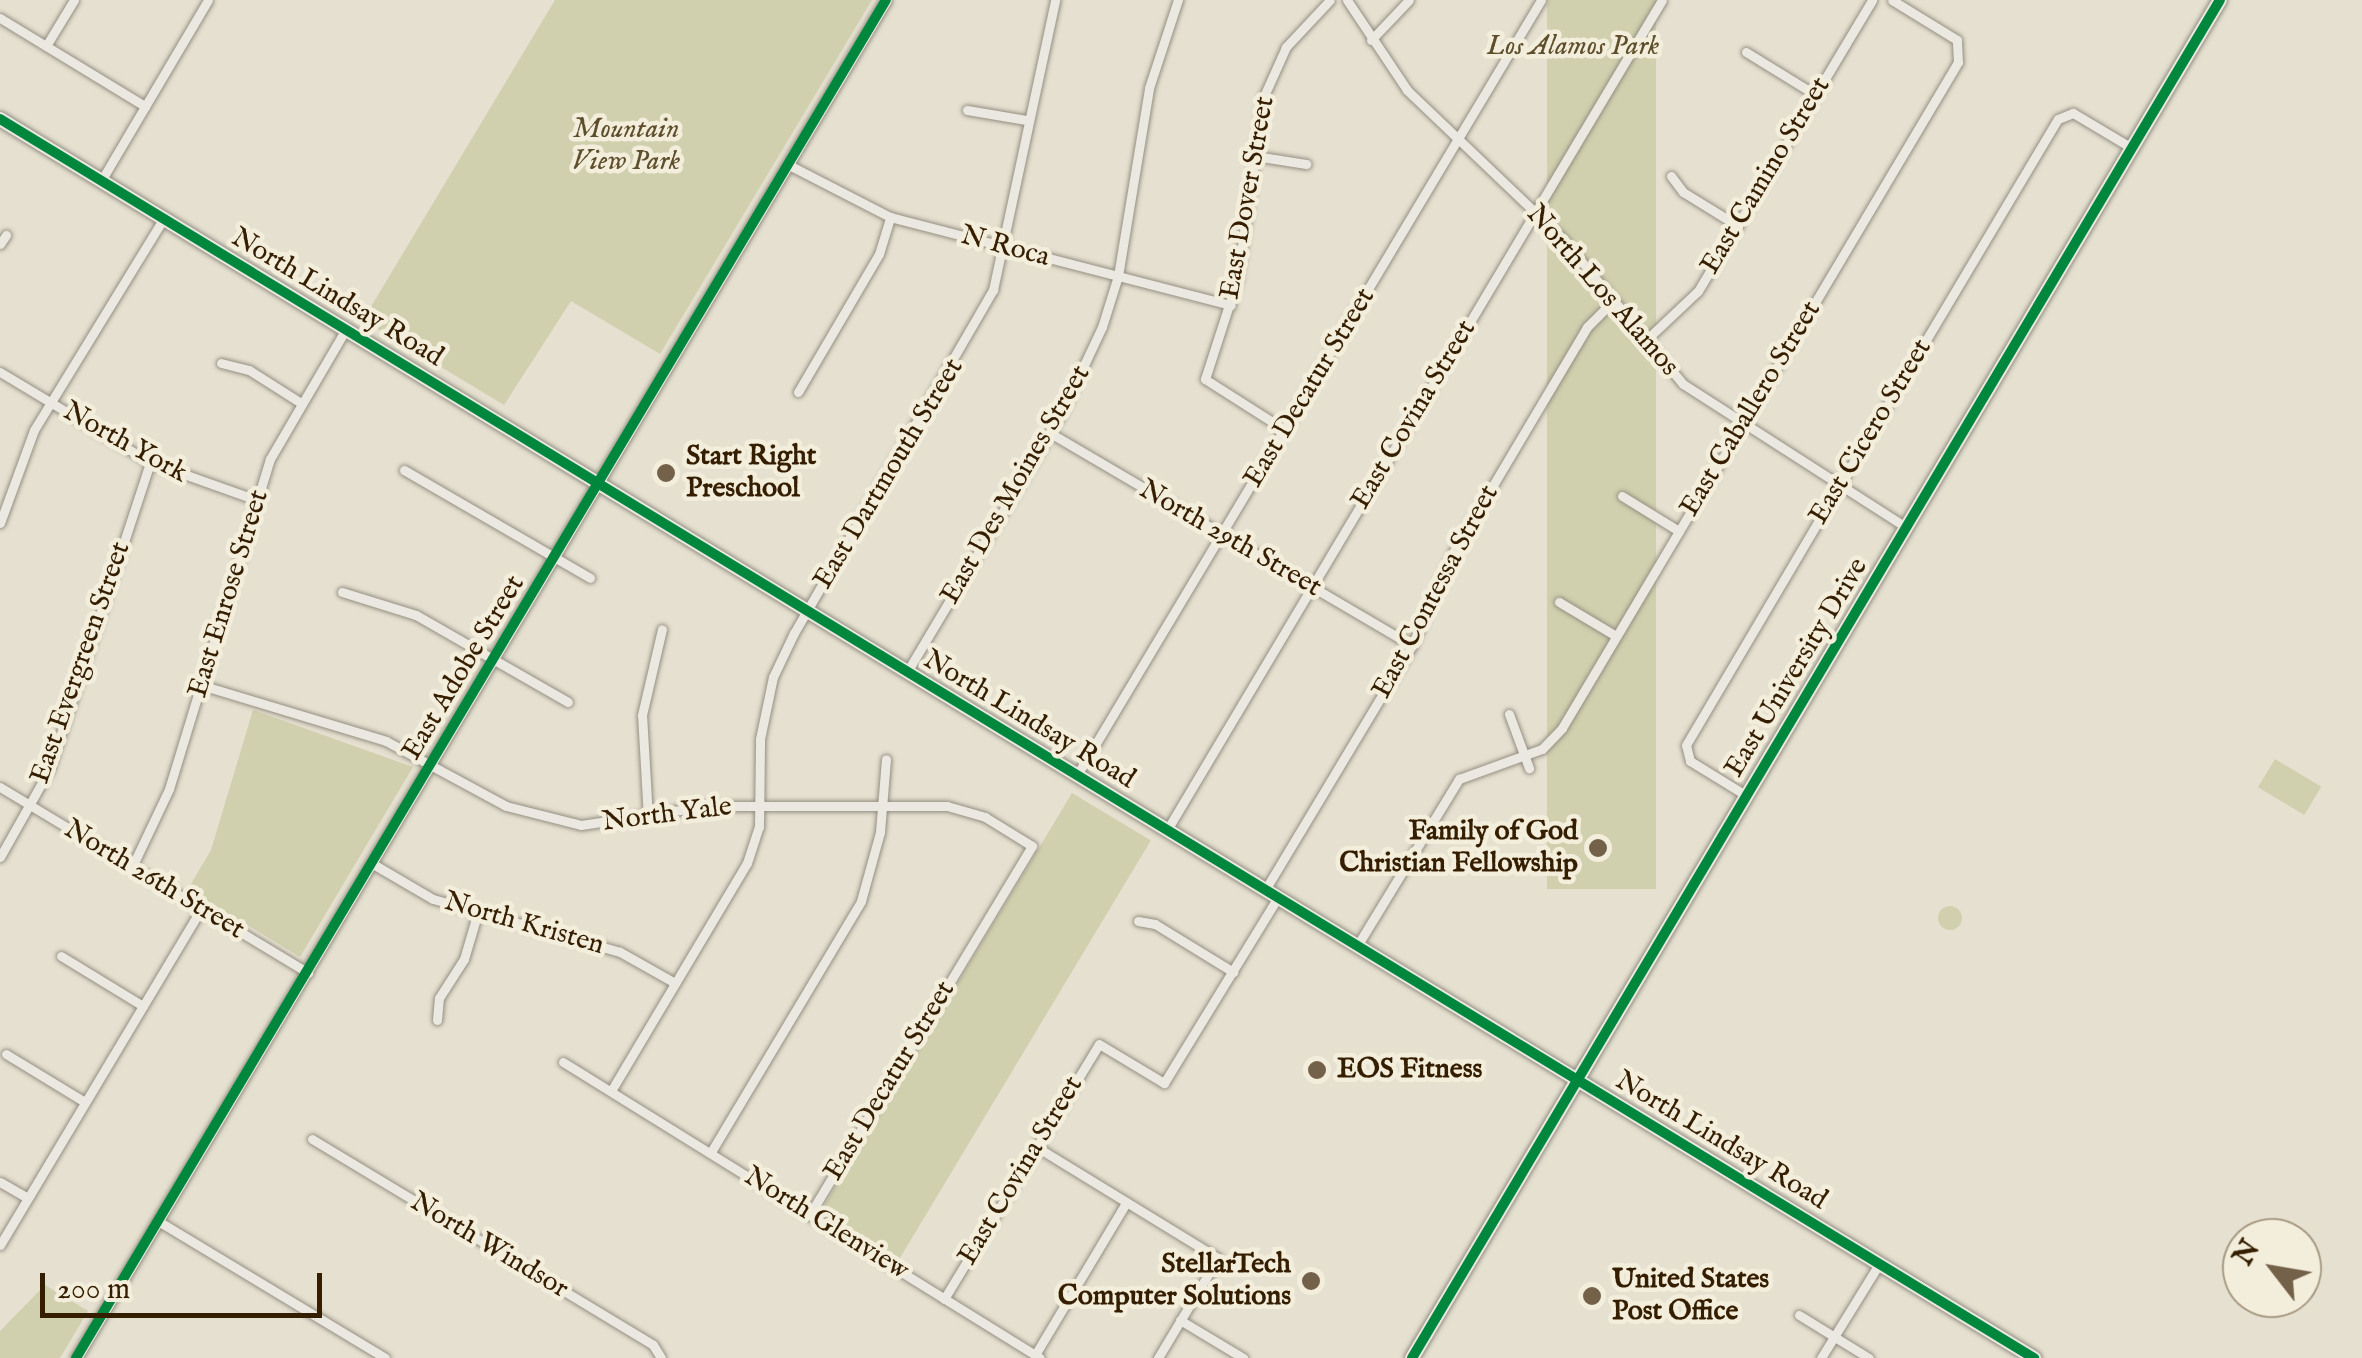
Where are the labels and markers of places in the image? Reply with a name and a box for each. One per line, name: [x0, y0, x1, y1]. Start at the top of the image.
place label: Start Right Preschool: [686, 440, 816, 506]
marker: Start Right Preschool: [655, 462, 677, 484]
place label: Family of God Christian Fellowship: [1339, 815, 1578, 881]
marker: Family of God Christian Fellowship: [1587, 837, 1609, 859]
place label: EOS Fitness: [1337, 1053, 1482, 1087]
marker: EOS Fitness: [1306, 1059, 1328, 1081]
place label: StellarTech Computer Solutions: [1058, 1248, 1291, 1314]
place label: United States Post Office: [1612, 1263, 1769, 1329]
marker: StellarTech Computer Solutions: [1300, 1270, 1322, 1292]
marker: United States Post Office: [1581, 1285, 1603, 1307]

